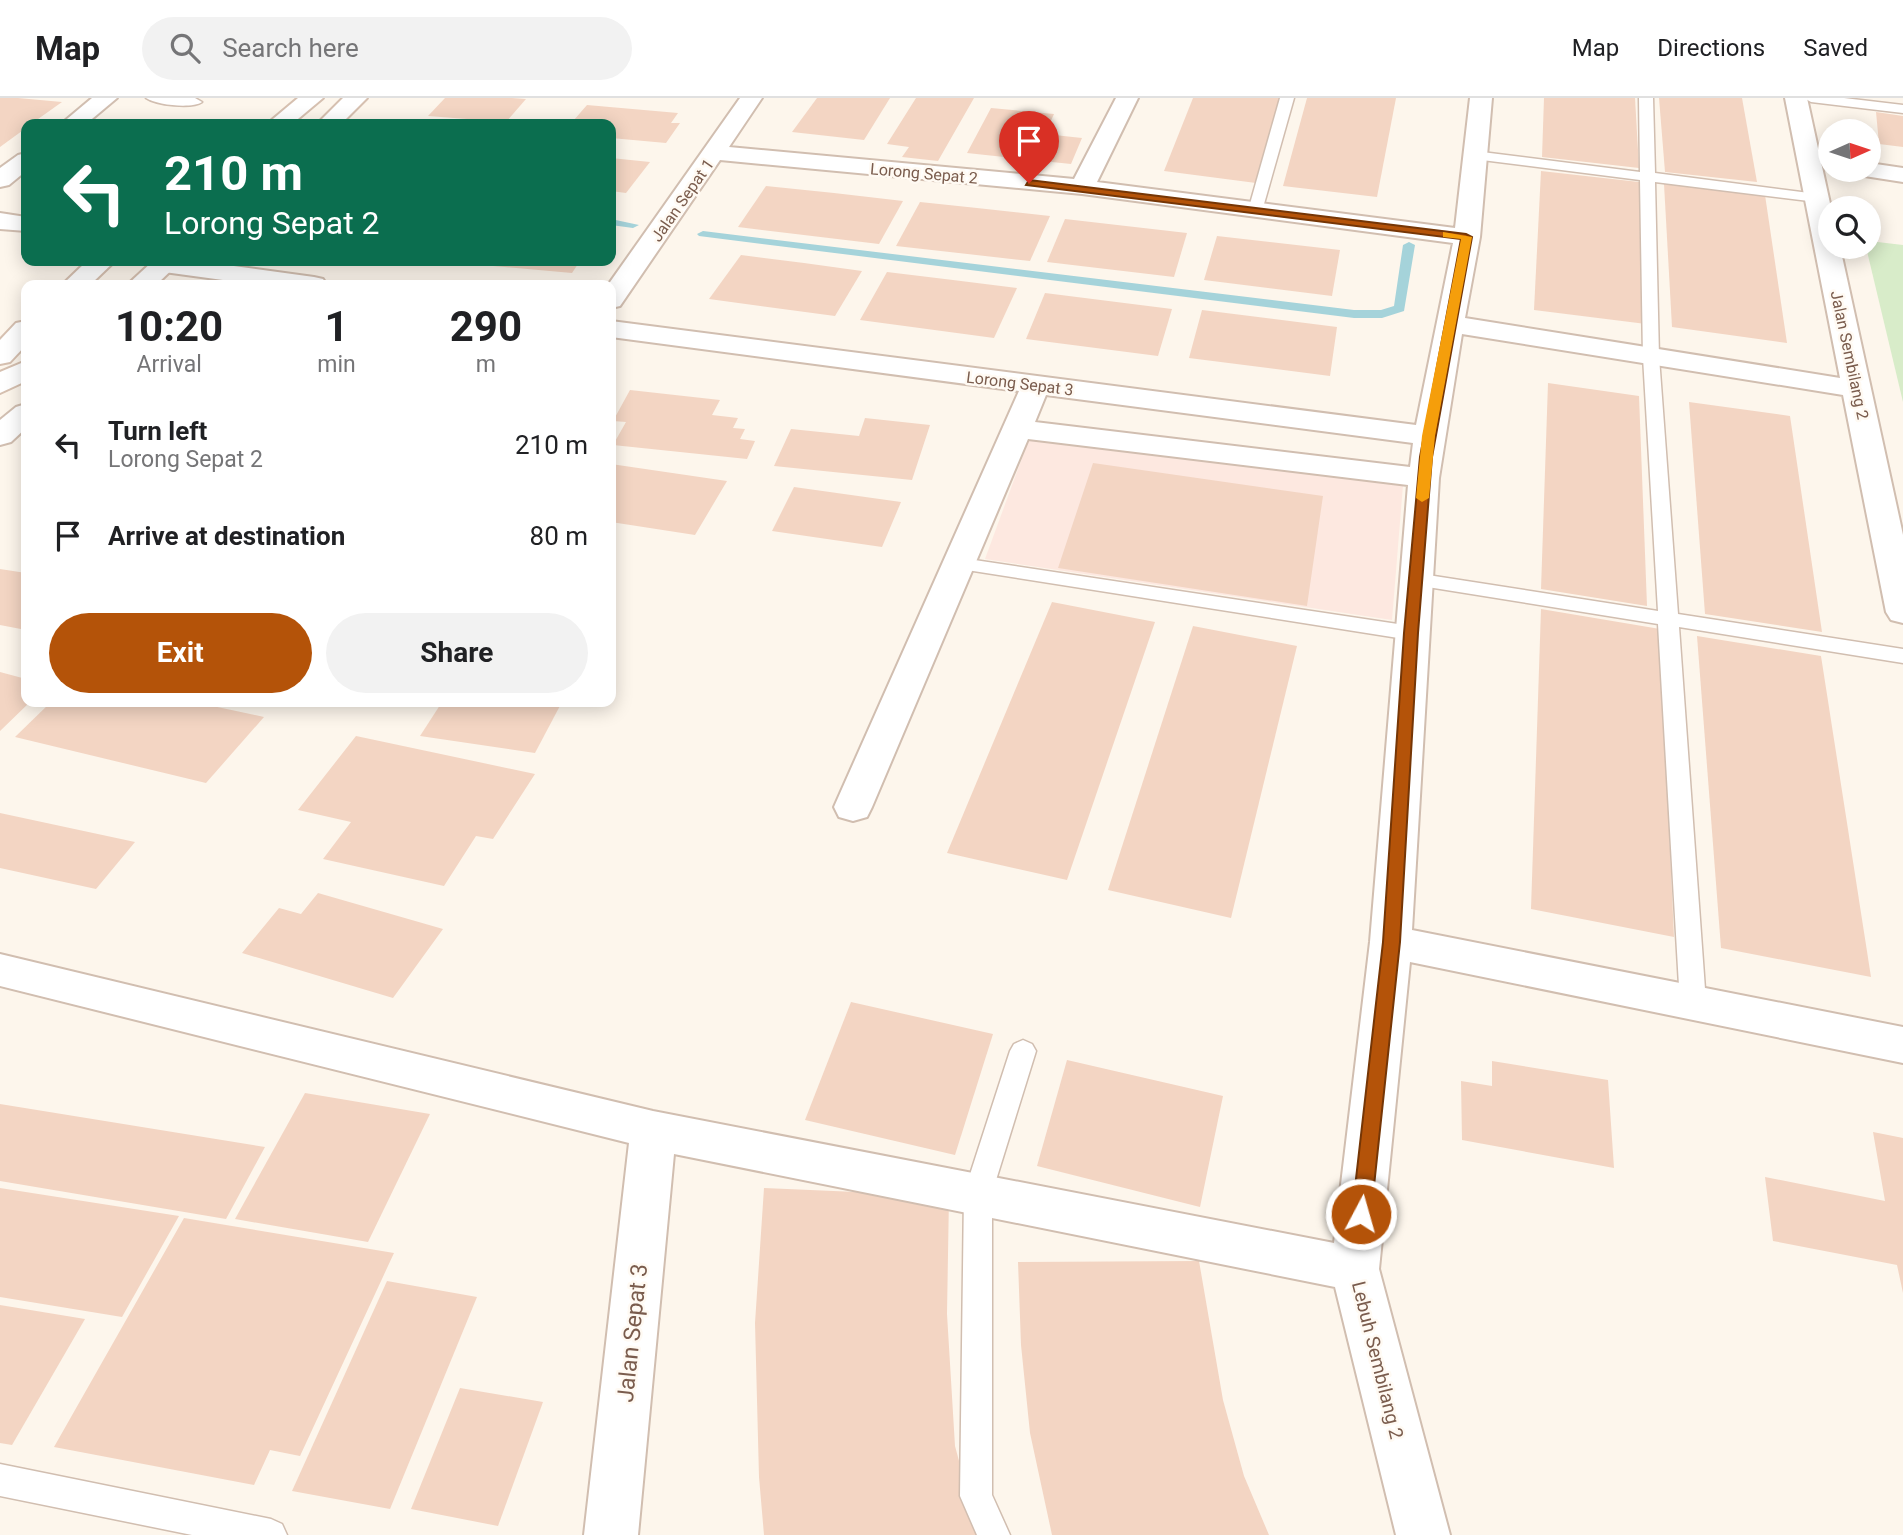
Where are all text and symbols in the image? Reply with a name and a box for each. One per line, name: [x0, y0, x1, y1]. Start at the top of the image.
search box: [142, 17, 632, 80]
text: Map: [35, 29, 100, 68]
icon: search: [166, 29, 204, 67]
text: Search here: [222, 33, 359, 63]
text: Map: [1572, 34, 1619, 62]
text: Directions: [1657, 34, 1765, 62]
text: Saved: [1803, 34, 1868, 62]
pin: [999, 111, 1059, 183]
north arrow: [1818, 119, 1881, 182]
map controls: [1818, 119, 1881, 259]
icon: arrive: [1010, 122, 1048, 160]
text: 210 m: [164, 145, 303, 202]
icon: left: [49, 147, 140, 238]
street label: Jalan Sepat 1: [647, 155, 718, 245]
street label: Lorong Sepat 2: [869, 159, 978, 188]
button: search: [1818, 196, 1881, 259]
text: Lorong Sepat 2: [164, 204, 380, 242]
street label: Jalan Sembilang 2: [1827, 289, 1872, 421]
text: 10:20: [115, 302, 223, 351]
text: 1: [324, 302, 349, 351]
text: 290: [450, 302, 522, 351]
text: Arrival: [136, 351, 202, 378]
text: min: [317, 351, 356, 378]
text: m: [476, 351, 496, 378]
street label: Lorong Sepat 3: [965, 367, 1075, 399]
text: Turn left: [108, 416, 207, 446]
icon: left: [49, 426, 87, 464]
text: 210 m: [515, 430, 588, 460]
text: Lorong Sepat 2: [108, 446, 263, 473]
icon: arrive: [49, 517, 87, 555]
text: Arrive at destination: [108, 521, 345, 551]
text: 80 m: [530, 521, 588, 551]
button: Exit: [49, 613, 312, 693]
button: Share: [326, 613, 588, 693]
position arrow: [1324, 1177, 1398, 1251]
street label: Jalan Sepat 3: [612, 1262, 653, 1404]
street label: Lebuh Sembilang 2: [1347, 1279, 1408, 1441]

